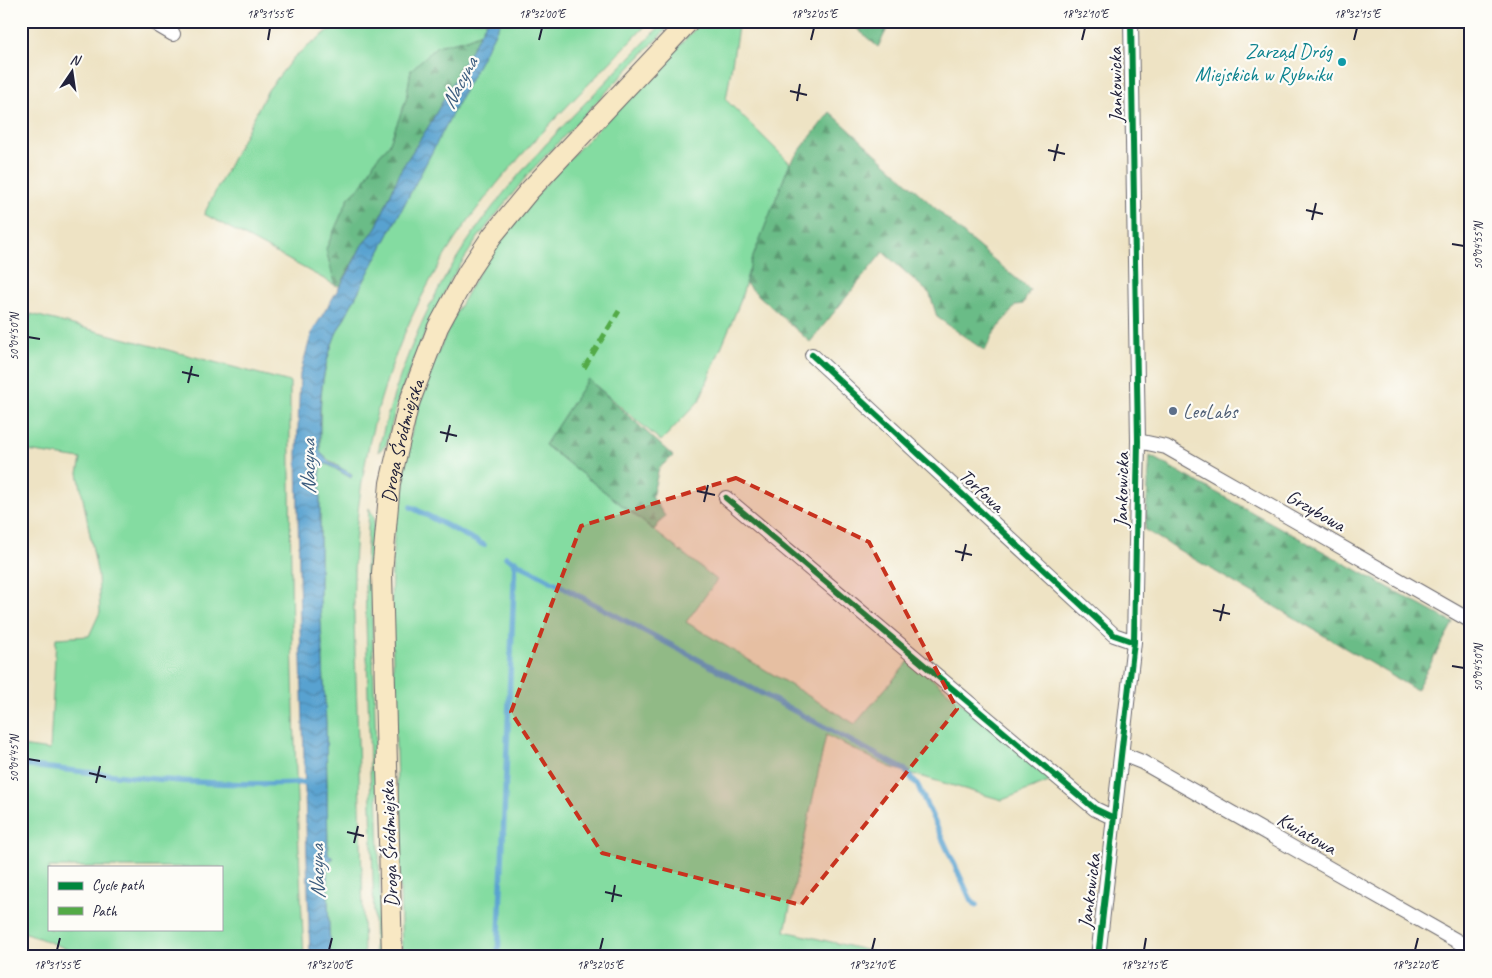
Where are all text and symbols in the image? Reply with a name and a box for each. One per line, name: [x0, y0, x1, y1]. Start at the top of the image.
text: 18°31'55"E: [247, 6, 295, 22]
text: 18°32'00"E: [519, 6, 567, 22]
text: 18°32'05"E: [791, 6, 839, 22]
text: 18°32'10"E: [1062, 6, 1110, 22]
text: 18°32'15"E: [1334, 6, 1382, 22]
place label: Zarząd Dróg Miejskich w Rybniku: [1195, 39, 1334, 87]
street label: Jankowicka: [1102, 46, 1129, 124]
north arrow: [48, 48, 98, 98]
text: N: [69, 51, 83, 70]
water label: Nacyna: [435, 51, 484, 113]
marker: Zarząd Dróg Miejskich w Rybniku: [1336, 56, 1348, 68]
text: 50°04'55"N: [1470, 221, 1486, 270]
text: 50°04'50"N: [6, 312, 22, 361]
street label: Droga Śródmiejska: [376, 374, 431, 504]
place label: LeoLabs: [1183, 399, 1240, 424]
marker: LeoLabs: [1167, 405, 1179, 417]
water label: Nacyna: [295, 437, 321, 494]
street label: Jankowicka: [1108, 451, 1135, 529]
street label: Torfowa: [954, 463, 1011, 519]
street label: Grzybowa: [1282, 484, 1352, 538]
text: 50°04'50"N: [1470, 643, 1486, 692]
text: 50°04'45"N: [6, 734, 22, 783]
street label: Droga Śródmiejska: [375, 778, 404, 908]
street label: Kwiatowa: [1273, 807, 1342, 861]
water label: Nacyna: [303, 842, 330, 899]
street label: Jankowicka: [1072, 851, 1107, 931]
legend: [48, 866, 222, 930]
text: Cycle path: [92, 876, 144, 895]
text: Path: [92, 902, 118, 921]
text: 18°31'55"E: [34, 957, 82, 973]
text: 18°32'00"E: [306, 957, 354, 973]
text: 18°32'05"E: [577, 957, 625, 973]
text: 18°32'10"E: [849, 957, 897, 973]
text: 18°32'15"E: [1121, 957, 1169, 973]
text: 18°32'20"E: [1392, 957, 1440, 973]

